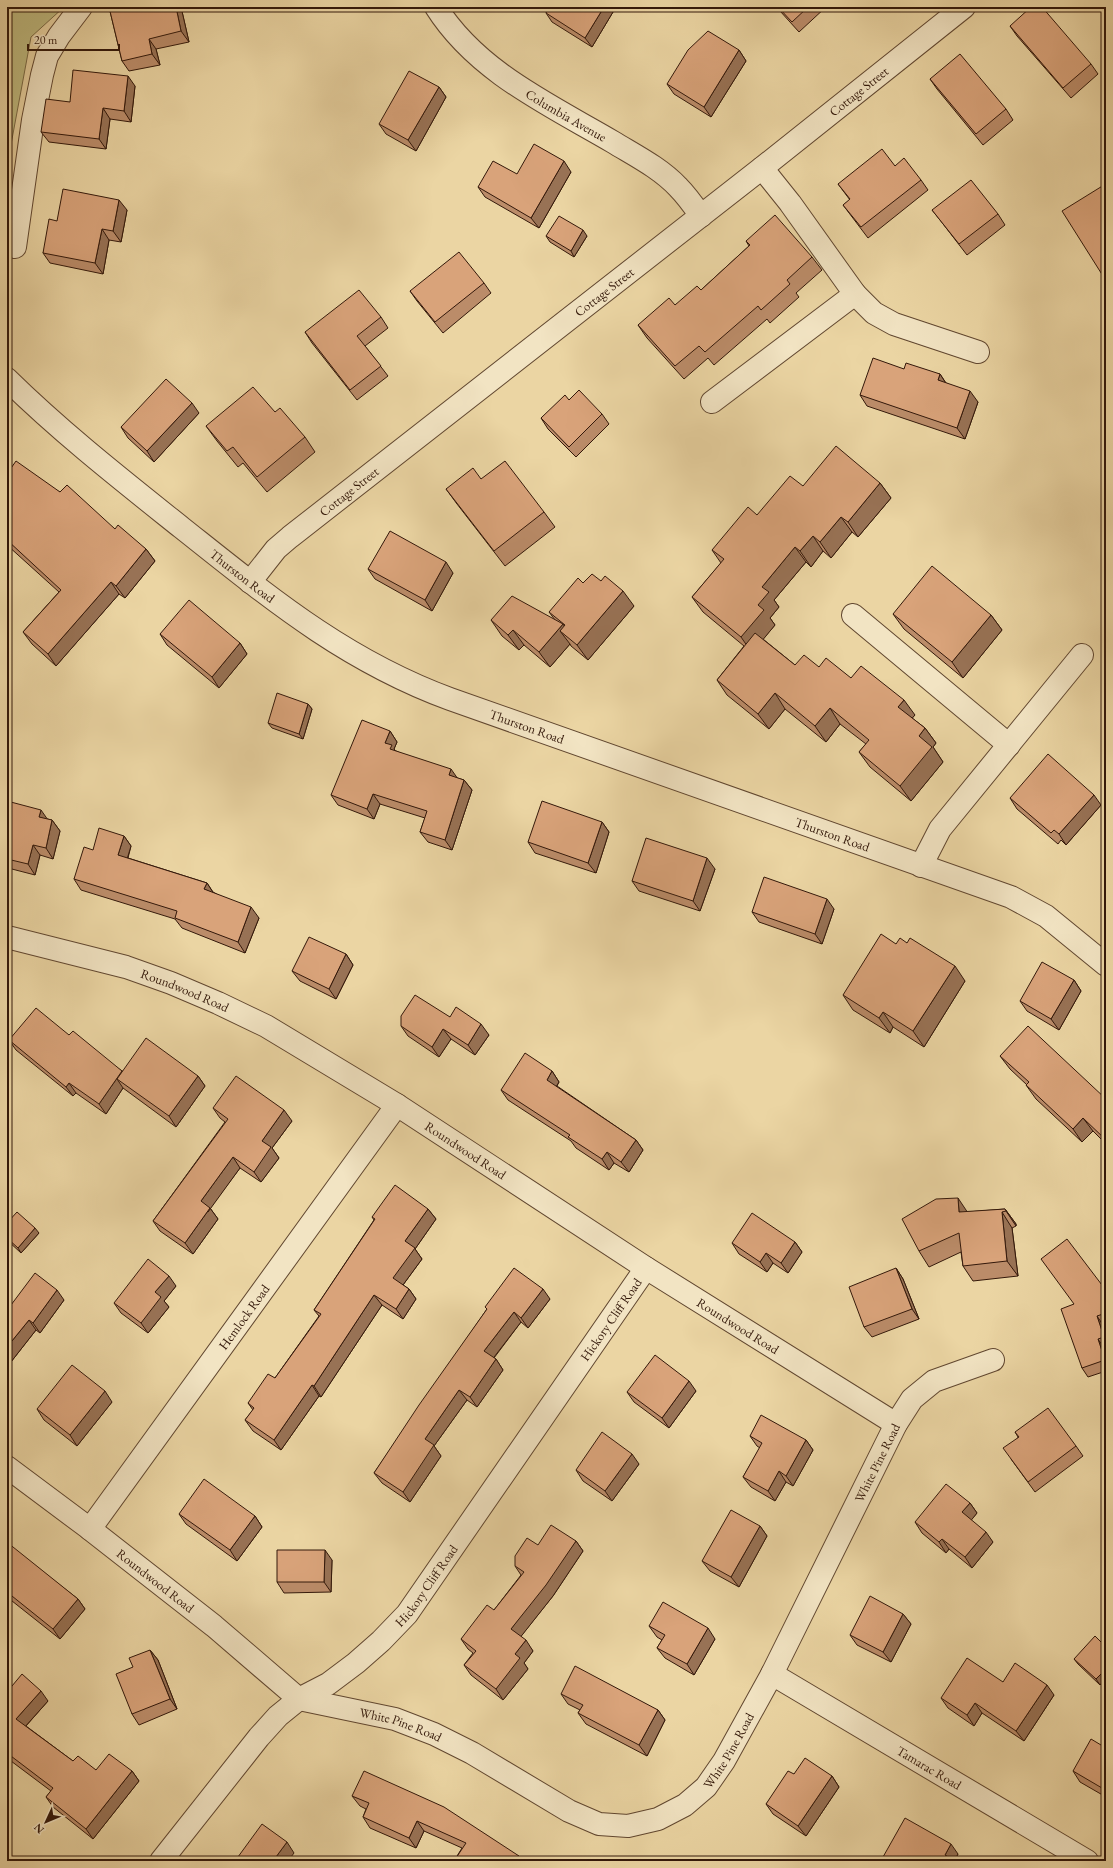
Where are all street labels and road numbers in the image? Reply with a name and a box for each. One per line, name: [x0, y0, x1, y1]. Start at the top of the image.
street label: Cottage Street: [825, 62, 892, 120]
street label: Columbia Avenue: [523, 85, 610, 145]
street label: Cottage Street: [571, 263, 637, 320]
street label: Cottage Street: [316, 463, 382, 520]
street label: Thurston Road: [206, 545, 279, 607]
street label: Thurston Road: [487, 705, 567, 747]
street label: Thurston Road: [793, 813, 873, 855]
street label: Roundwood Road: [139, 964, 232, 1016]
street label: Roundwood Road: [422, 1117, 510, 1183]
street label: Hickory Cliff Road: [576, 1274, 645, 1364]
street label: Hemlock Road: [214, 1280, 273, 1353]
street label: Roundwood Road: [694, 1293, 783, 1358]
street label: White Pine Road: [850, 1420, 904, 1505]
street label: Hickory Cliff Road: [391, 1541, 461, 1630]
street label: Roundwood Road: [113, 1545, 198, 1616]
street label: White Pine Road: [358, 1703, 445, 1745]
street label: White Pine Road: [699, 1709, 758, 1792]
street label: Tamarac Road: [894, 1742, 965, 1793]

